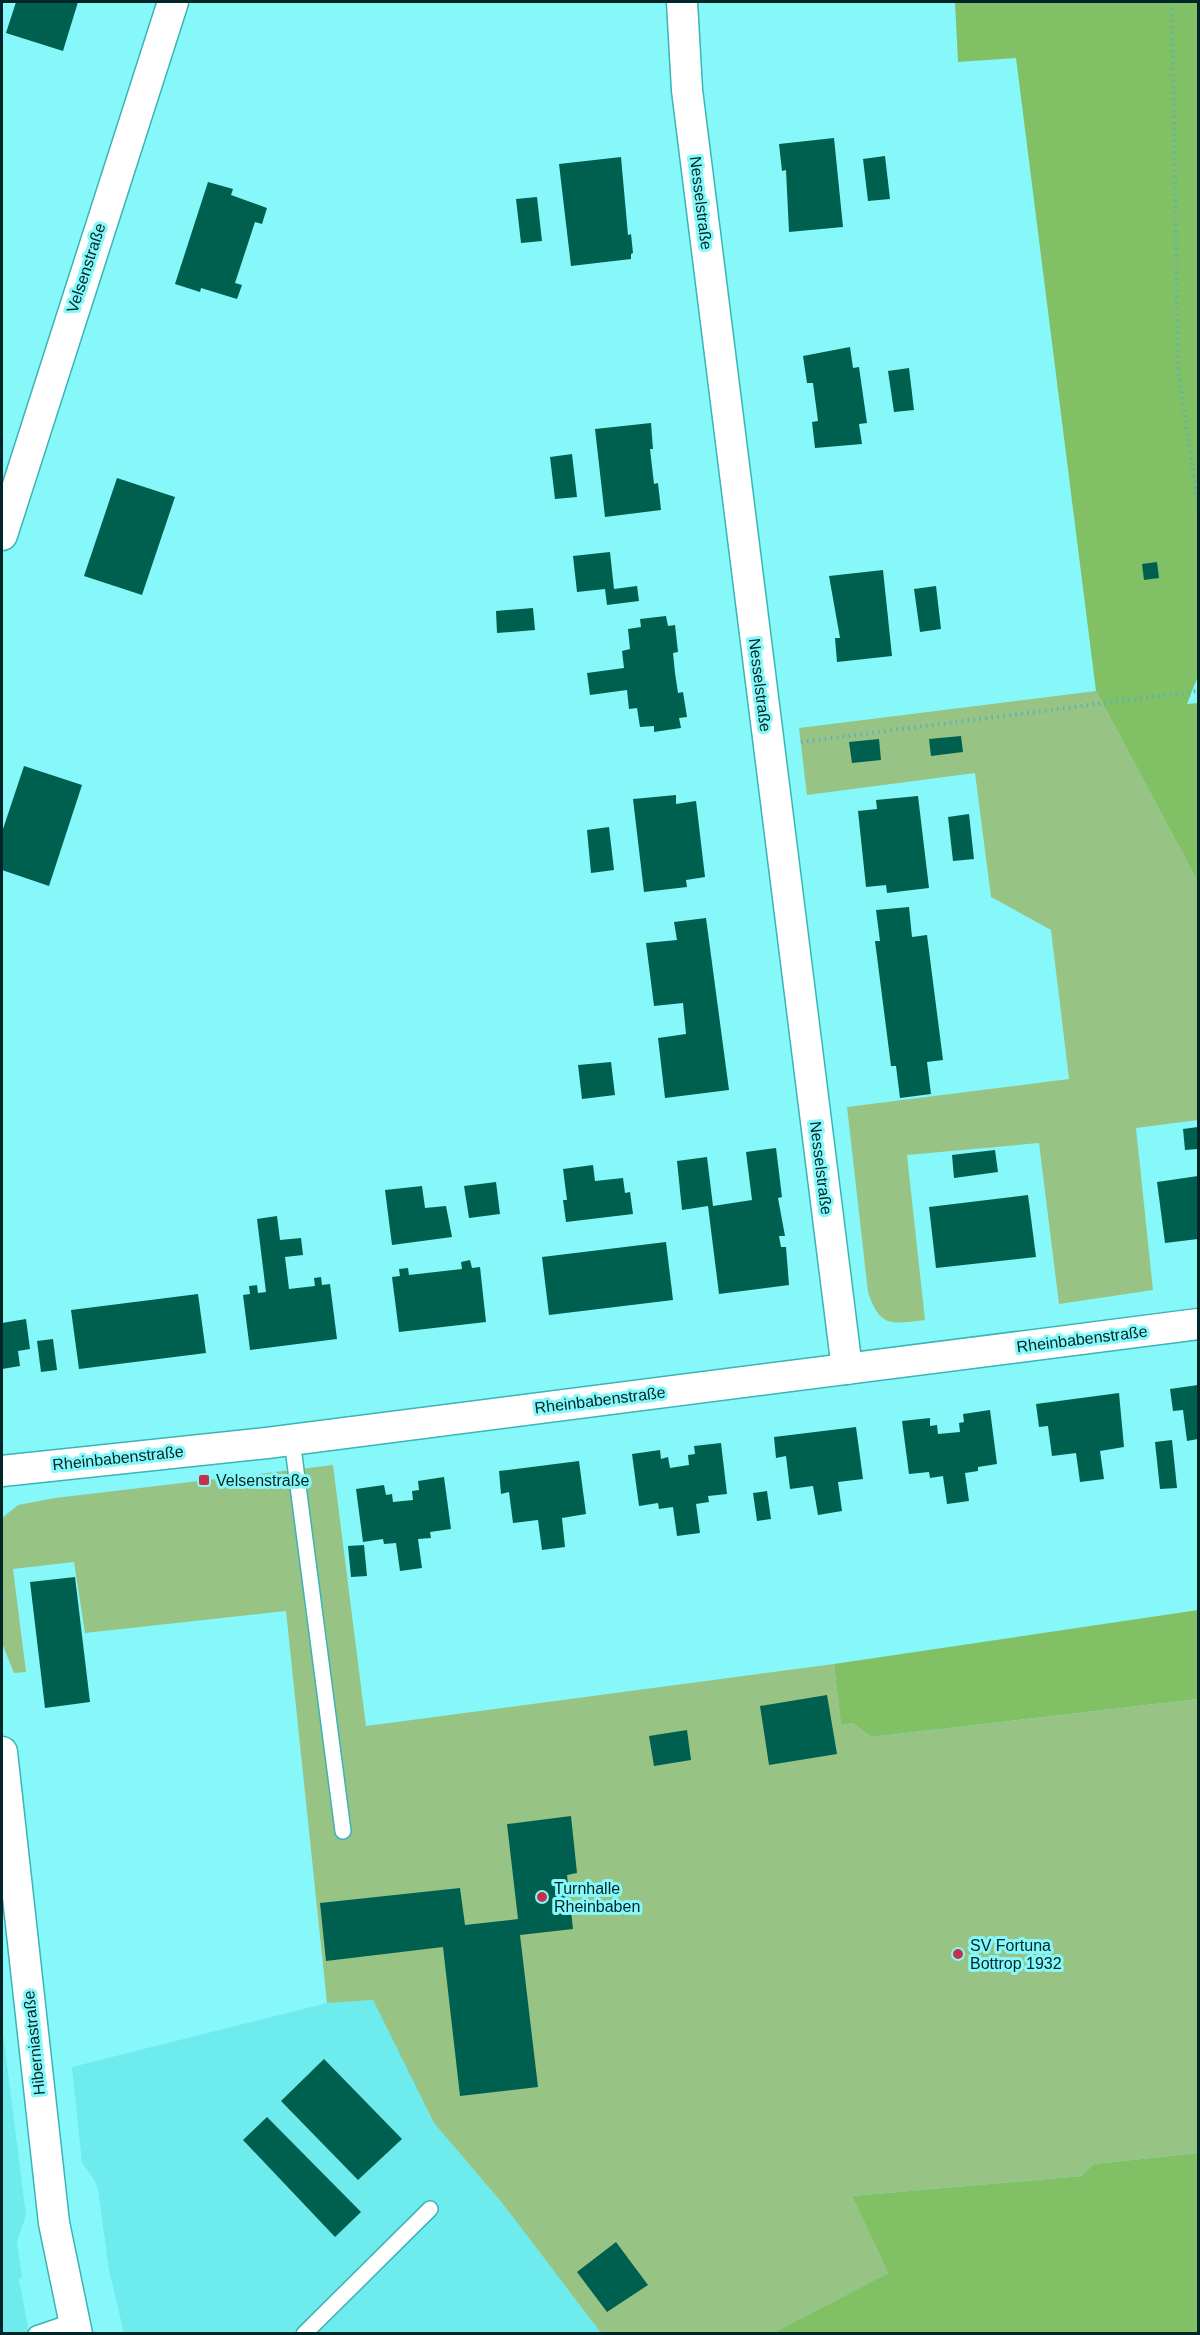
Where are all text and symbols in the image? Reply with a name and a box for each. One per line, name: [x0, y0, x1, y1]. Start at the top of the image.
street label: Nesselstraße: [687, 155, 715, 251]
street label: Velsenstraße: [63, 221, 109, 315]
street label: Nesselstraße: [746, 637, 774, 733]
street label: Nesselstraße: [807, 1120, 835, 1216]
street label: Rheinbabenstraße: [1016, 1323, 1148, 1355]
street label: Rheinbabenstraße: [534, 1384, 666, 1416]
street label: Rheinbabenstraße: [52, 1443, 184, 1473]
place label: Velsenstraße: [216, 1472, 309, 1489]
marker: Velsenstraße: [197, 1473, 211, 1487]
place label: Turnhalle Rheinbaben: [554, 1880, 640, 1915]
marker: Turnhalle Rheinbaben: [535, 1890, 549, 1904]
place label: SV Fortuna Bottrop 1932: [970, 1937, 1062, 1972]
marker: SV Fortuna Bottrop 1932: [951, 1947, 965, 1961]
street label: Hiberniastraße: [20, 1990, 48, 2096]

